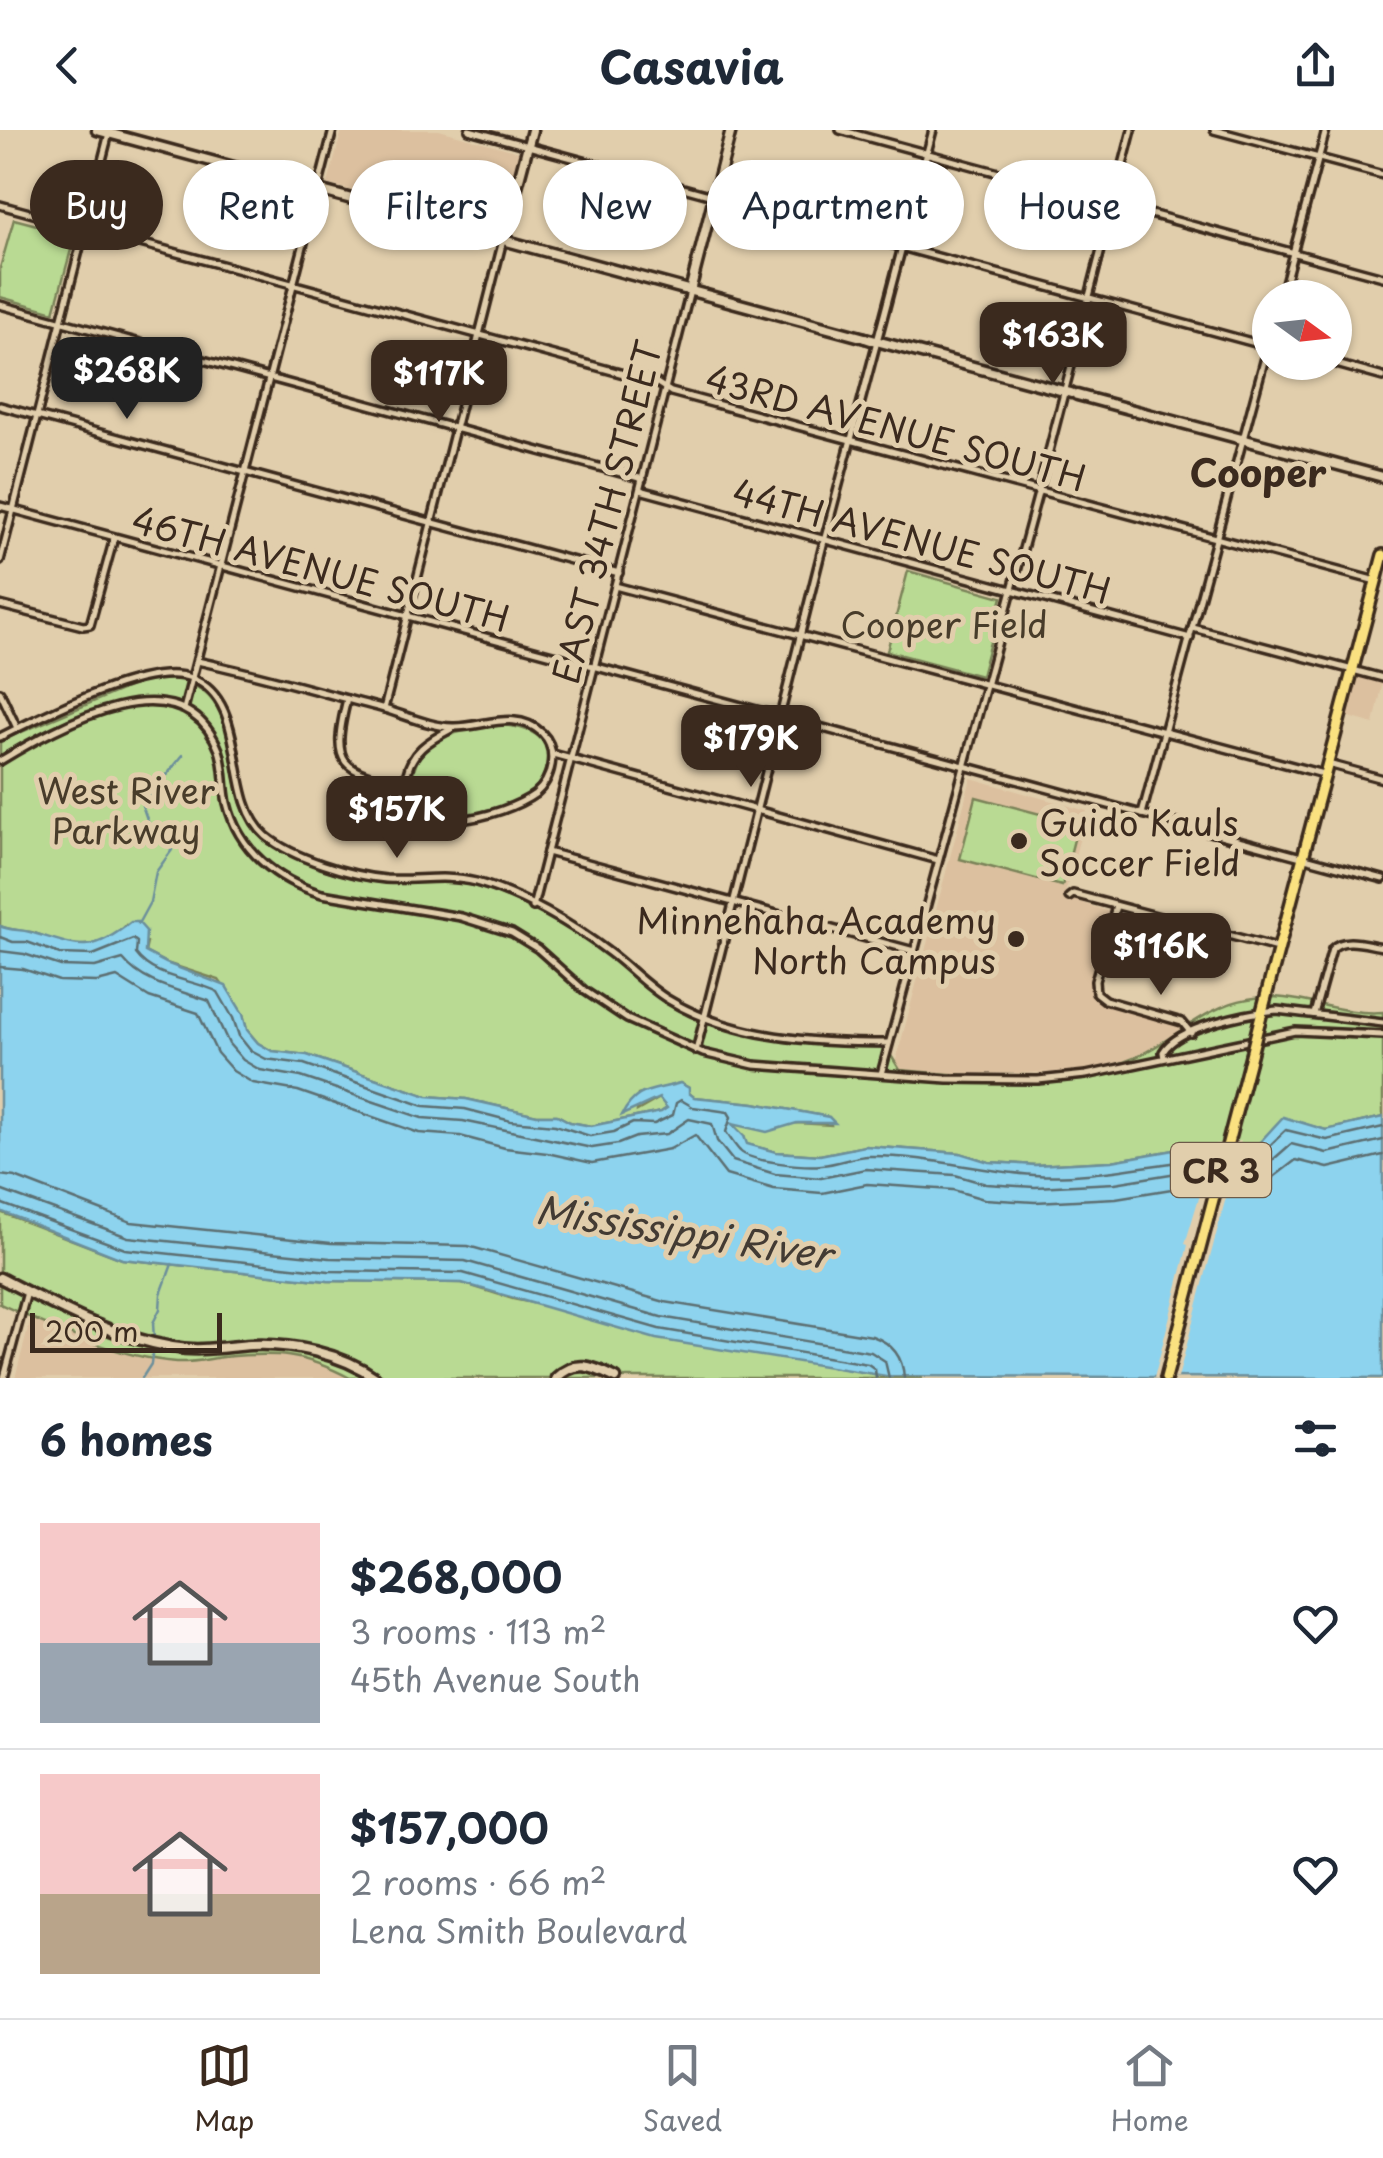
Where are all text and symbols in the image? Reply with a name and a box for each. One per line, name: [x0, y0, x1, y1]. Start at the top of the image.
text: Casavia: [599, 31, 784, 99]
icon: back: [40, 38, 95, 93]
icon: share: [1288, 38, 1343, 93]
chip: Buy: [30, 160, 163, 250]
chip: Rent: [183, 160, 329, 250]
chip: Filters: [349, 160, 523, 250]
chip: New: [543, 160, 687, 250]
chip: Apartment: [707, 160, 964, 250]
chip: House: [984, 160, 1156, 250]
north arrow: [1252, 280, 1352, 380]
map controls: [1252, 280, 1352, 380]
pin: $163K: [983, 302, 1123, 387]
text: $163K: [1002, 310, 1104, 358]
street label: EAST 34TH STREET: [538, 335, 674, 689]
pin: $268K: [57, 337, 197, 422]
pin: $117K: [369, 340, 509, 425]
text: $268K: [73, 345, 181, 393]
text: $117K: [393, 348, 485, 396]
street label: 43RD AVENUE SOUTH: [700, 351, 1092, 503]
district label: Cooper: [1189, 443, 1327, 500]
street label: 44TH AVENUE SOUTH: [727, 464, 1117, 616]
street label: 46TH AVENUE SOUTH: [126, 492, 516, 644]
park label: Cooper Field: [840, 597, 1048, 650]
pin: $179K: [681, 705, 821, 790]
text: $179K: [703, 713, 799, 761]
park label: West River Parkway: [37, 763, 215, 856]
pin: $157K: [327, 776, 467, 861]
text: $157K: [348, 784, 446, 832]
place label: Guido Kauls Soccer Field: [1039, 795, 1240, 888]
marker: Guido Kauls Soccer Field: [1008, 830, 1030, 852]
place label: Minnehaha Academy North Campus: [637, 893, 996, 986]
pin: $116K: [1091, 913, 1231, 998]
text: $116K: [1113, 921, 1209, 969]
marker: Minnehaha Academy North Campus: [1005, 928, 1027, 950]
road number: CR 3: [1171, 1143, 1271, 1197]
water label: Mississippi River: [532, 1180, 841, 1283]
scale bar: [30, 1308, 222, 1352]
text: 200 m: [45, 1309, 138, 1352]
text: 6 homes: [40, 1407, 213, 1470]
icon: filters: [1288, 1411, 1343, 1466]
text: $268,000: [350, 1544, 562, 1607]
icon: home: [120, 1563, 240, 1683]
icon: heart: [1288, 1596, 1343, 1651]
text: 3 rooms · 113 m²: [350, 1607, 607, 1655]
text: 45th Avenue South: [350, 1655, 641, 1703]
text: $157,000: [350, 1795, 549, 1858]
icon: home: [120, 1814, 240, 1934]
icon: heart: [1288, 1847, 1343, 1902]
text: 2 rooms · 66 m²: [350, 1858, 607, 1906]
text: Lena Smith Boulevard: [350, 1906, 687, 1954]
tab: Map: [194, 2038, 254, 2141]
tab: Saved: [643, 2038, 722, 2141]
tab: Home: [1111, 2038, 1189, 2141]

